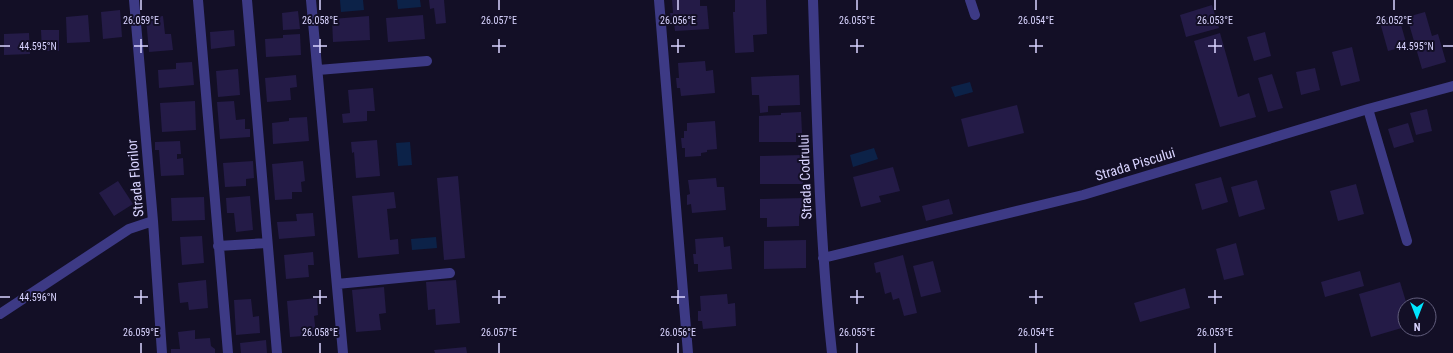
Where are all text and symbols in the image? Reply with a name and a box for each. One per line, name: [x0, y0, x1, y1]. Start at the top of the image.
text: 26.059°E: [123, 15, 159, 26]
text: 26.058°E: [302, 15, 338, 26]
text: 26.057°E: [481, 15, 517, 26]
text: 26.056°E: [660, 15, 696, 26]
text: 26.055°E: [839, 15, 875, 26]
text: 26.054°E: [1018, 15, 1054, 26]
text: 26.053°E: [1197, 15, 1233, 26]
text: 26.052°E: [1376, 15, 1412, 26]
text: 44.595°N: [19, 41, 57, 52]
text: 44.595°N: [1396, 41, 1434, 52]
street label: Strada Codrului: [796, 134, 814, 220]
street label: Strada Florilor: [124, 138, 146, 218]
street label: Strada Piscului: [1093, 144, 1177, 184]
text: 44.596°N: [19, 292, 57, 303]
north arrow: [1397, 297, 1437, 337]
text: N: [1413, 320, 1420, 333]
text: 26.059°E: [123, 327, 159, 338]
text: 26.058°E: [302, 327, 338, 338]
text: 26.057°E: [481, 327, 517, 338]
text: 26.056°E: [660, 327, 696, 338]
text: 26.055°E: [839, 327, 875, 338]
text: 26.054°E: [1018, 327, 1054, 338]
text: 26.053°E: [1197, 327, 1233, 338]

